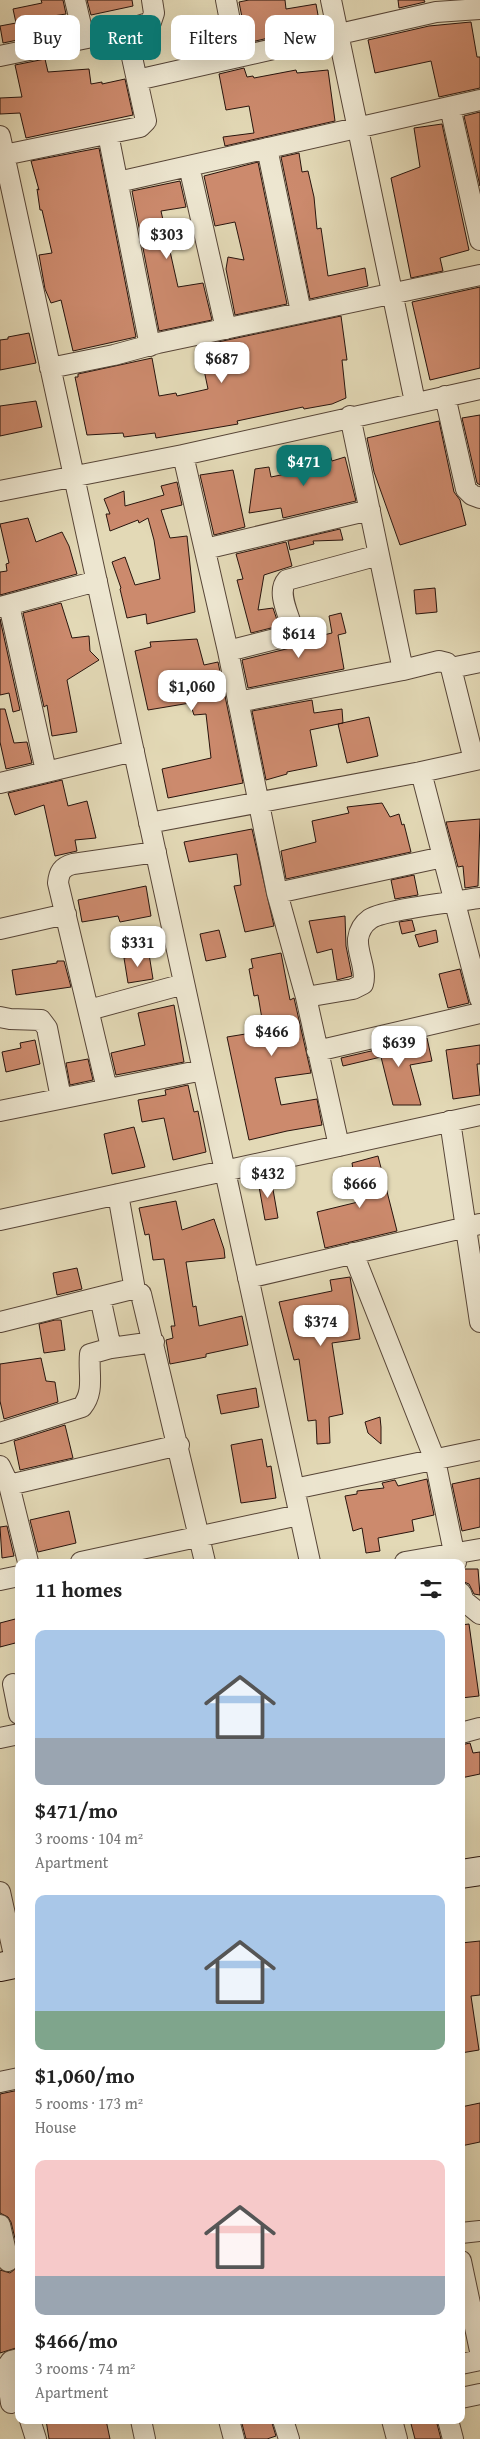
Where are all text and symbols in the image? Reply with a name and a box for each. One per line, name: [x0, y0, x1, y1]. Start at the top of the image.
chip: Buy: [15, 15, 80, 60]
chip: Rent: [90, 15, 161, 60]
chip: Filters: [171, 15, 255, 60]
chip: New: [265, 15, 334, 60]
pin: $303: [137, 218, 197, 260]
text: $303: [150, 222, 184, 246]
pin: $687: [192, 342, 252, 384]
text: $687: [205, 346, 239, 370]
pin: $471: [274, 444, 334, 487]
text: $471: [287, 449, 321, 473]
pin: $614: [269, 616, 329, 659]
text: $614: [282, 621, 316, 645]
pin: $1,060: [151, 670, 233, 712]
text: $1,060: [169, 674, 215, 698]
pin: $331: [108, 926, 168, 968]
text: $331: [121, 930, 155, 954]
pin: $466: [242, 1014, 302, 1057]
text: $466: [255, 1019, 289, 1043]
pin: $639: [369, 1026, 429, 1068]
text: $639: [382, 1030, 416, 1054]
pin: $432: [238, 1156, 298, 1199]
text: $432: [251, 1161, 285, 1185]
pin: $666: [330, 1166, 390, 1209]
text: $666: [343, 1171, 377, 1195]
pin: $374: [291, 1304, 351, 1347]
text: $374: [304, 1309, 338, 1333]
text: 11 homes: [35, 1574, 122, 1605]
icon: filters: [417, 1575, 445, 1603]
icon: home: [195, 1662, 285, 1752]
text: $471/mo: [35, 1795, 118, 1826]
text: 3 rooms · 104 m²: [35, 1826, 143, 1850]
text: Apartment: [35, 1850, 108, 1874]
icon: home: [195, 1927, 285, 2017]
text: $1,060/mo: [35, 2060, 135, 2091]
text: 5 rooms · 173 m²: [35, 2091, 143, 2115]
text: House: [35, 2115, 76, 2139]
icon: home: [195, 2192, 285, 2282]
text: $466/mo: [35, 2325, 118, 2356]
text: 3 rooms · 74 m²: [35, 2356, 135, 2380]
text: Apartment: [35, 2380, 108, 2404]

